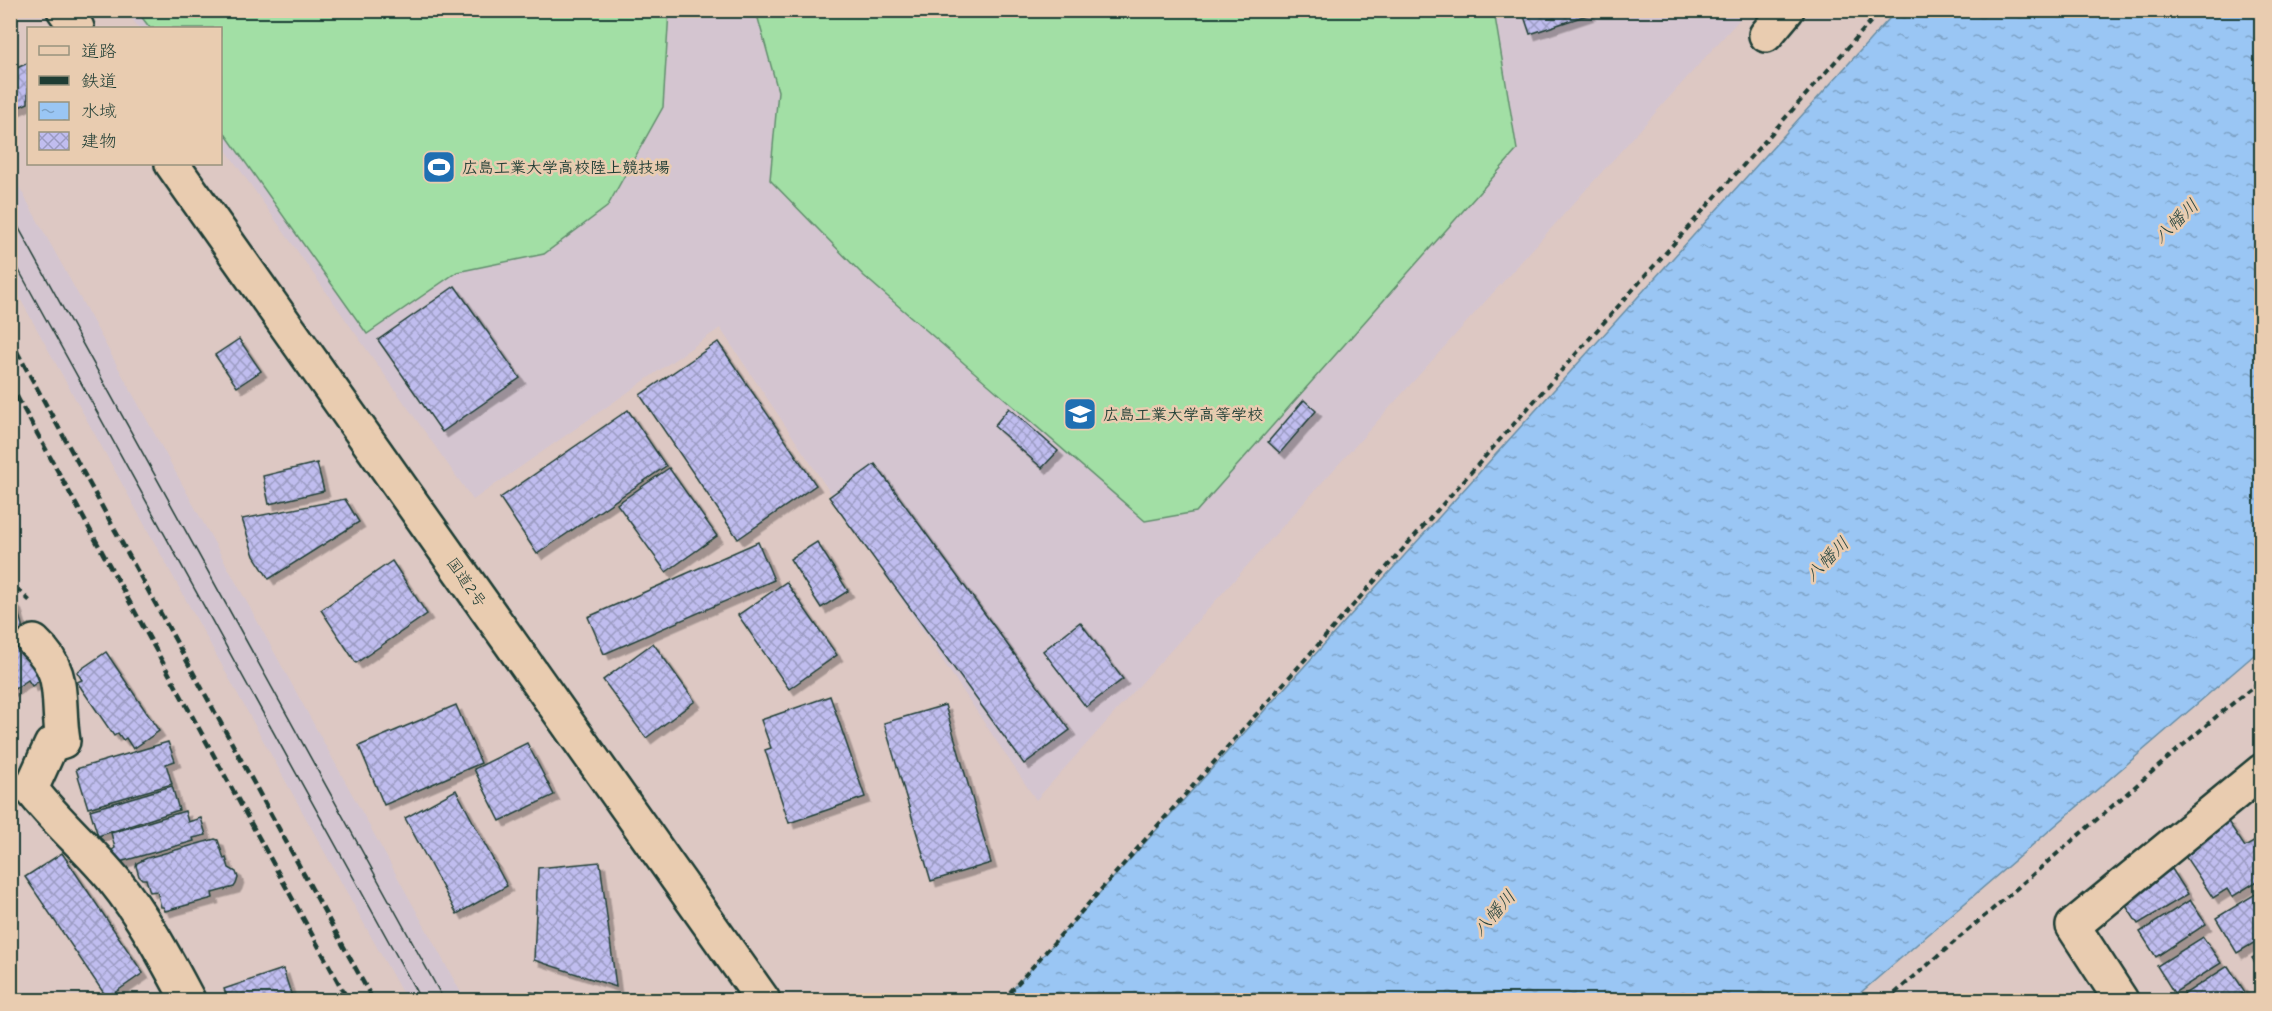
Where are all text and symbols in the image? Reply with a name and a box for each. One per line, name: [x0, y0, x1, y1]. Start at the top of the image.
legend: [27, 27, 222, 165]
text: 道路: [81, 41, 117, 62]
text: 鉄道: [81, 71, 117, 92]
text: 水域: [81, 101, 117, 122]
text: 建物: [81, 131, 117, 152]
sports icon: 広島工業大学高校陸上競技場: [421, 149, 457, 185]
place label: 広島工業大学高校陸上競技場: [462, 159, 670, 177]
water label: 八幡川: [2150, 195, 2203, 248]
school or university icon: 広島工業大学高等学校: [1062, 396, 1098, 432]
place label: 広島工業大学高等学校: [1103, 406, 1263, 424]
water label: 八幡川: [1801, 533, 1854, 586]
street label: 国道2号: [443, 554, 490, 611]
water label: 八幡川: [1469, 886, 1520, 940]

